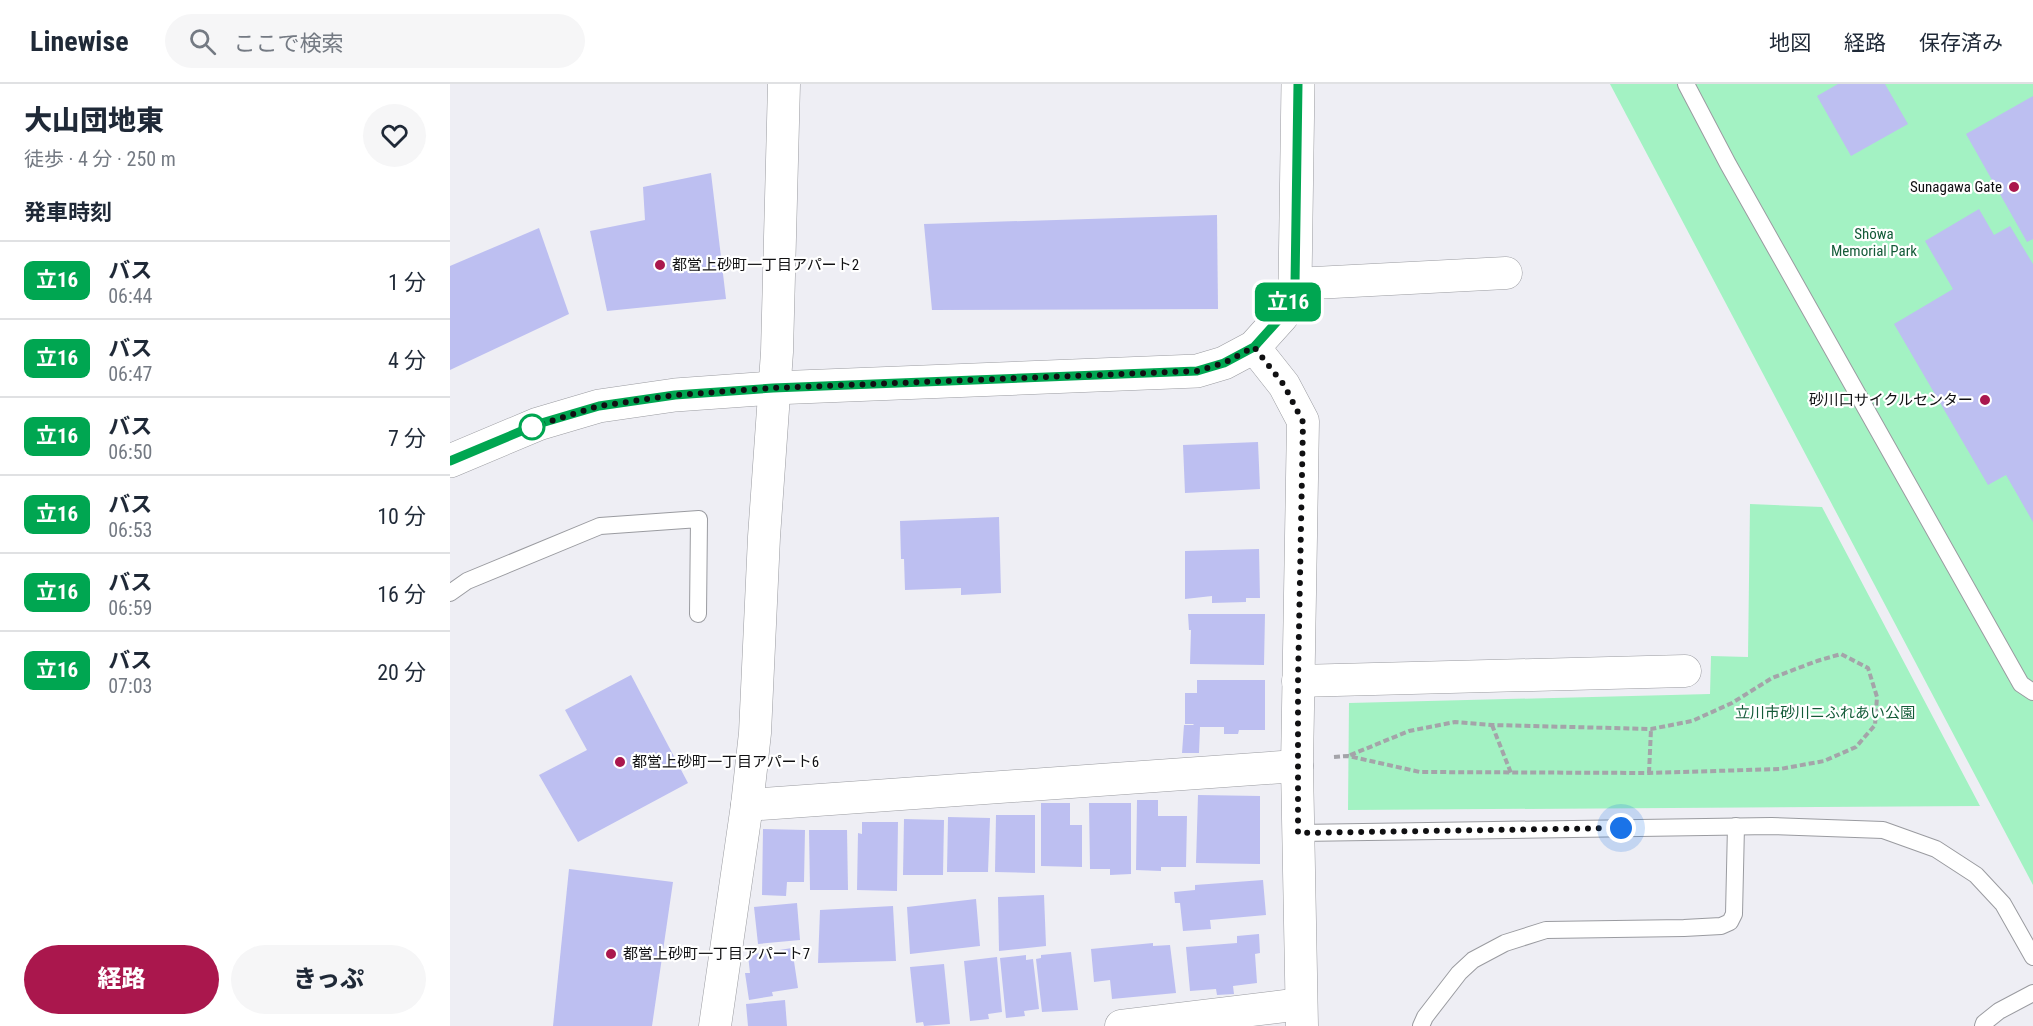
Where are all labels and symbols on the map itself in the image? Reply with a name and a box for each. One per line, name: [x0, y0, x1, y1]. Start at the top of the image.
place label: Sunagawa Gate: [1910, 178, 2002, 196]
marker: Sunagawa Gate: [2007, 180, 2021, 194]
park label: Shōwa Memorial Park: [1831, 225, 1917, 260]
place label: 都営上砂町一丁目アパート2: [672, 256, 859, 274]
marker: 都営上砂町一丁目アパート2: [653, 258, 667, 272]
line badge: 立16: [1254, 282, 1322, 322]
place label: 砂川口サイクルセンター: [1809, 391, 1973, 409]
marker: 砂川口サイクルセンター: [1978, 393, 1992, 407]
unlabelled marker: [519, 414, 545, 440]
park label: 立川市砂川ニふれあい公園: [1735, 704, 1915, 722]
place label: 都営上砂町一丁目アパート6: [632, 753, 819, 771]
marker: 都営上砂町一丁目アパート6: [613, 755, 627, 769]
your location: [1606, 813, 1636, 843]
place label: 都営上砂町一丁目アパート7: [623, 945, 810, 963]
marker: 都営上砂町一丁目アパート7: [604, 947, 618, 961]

